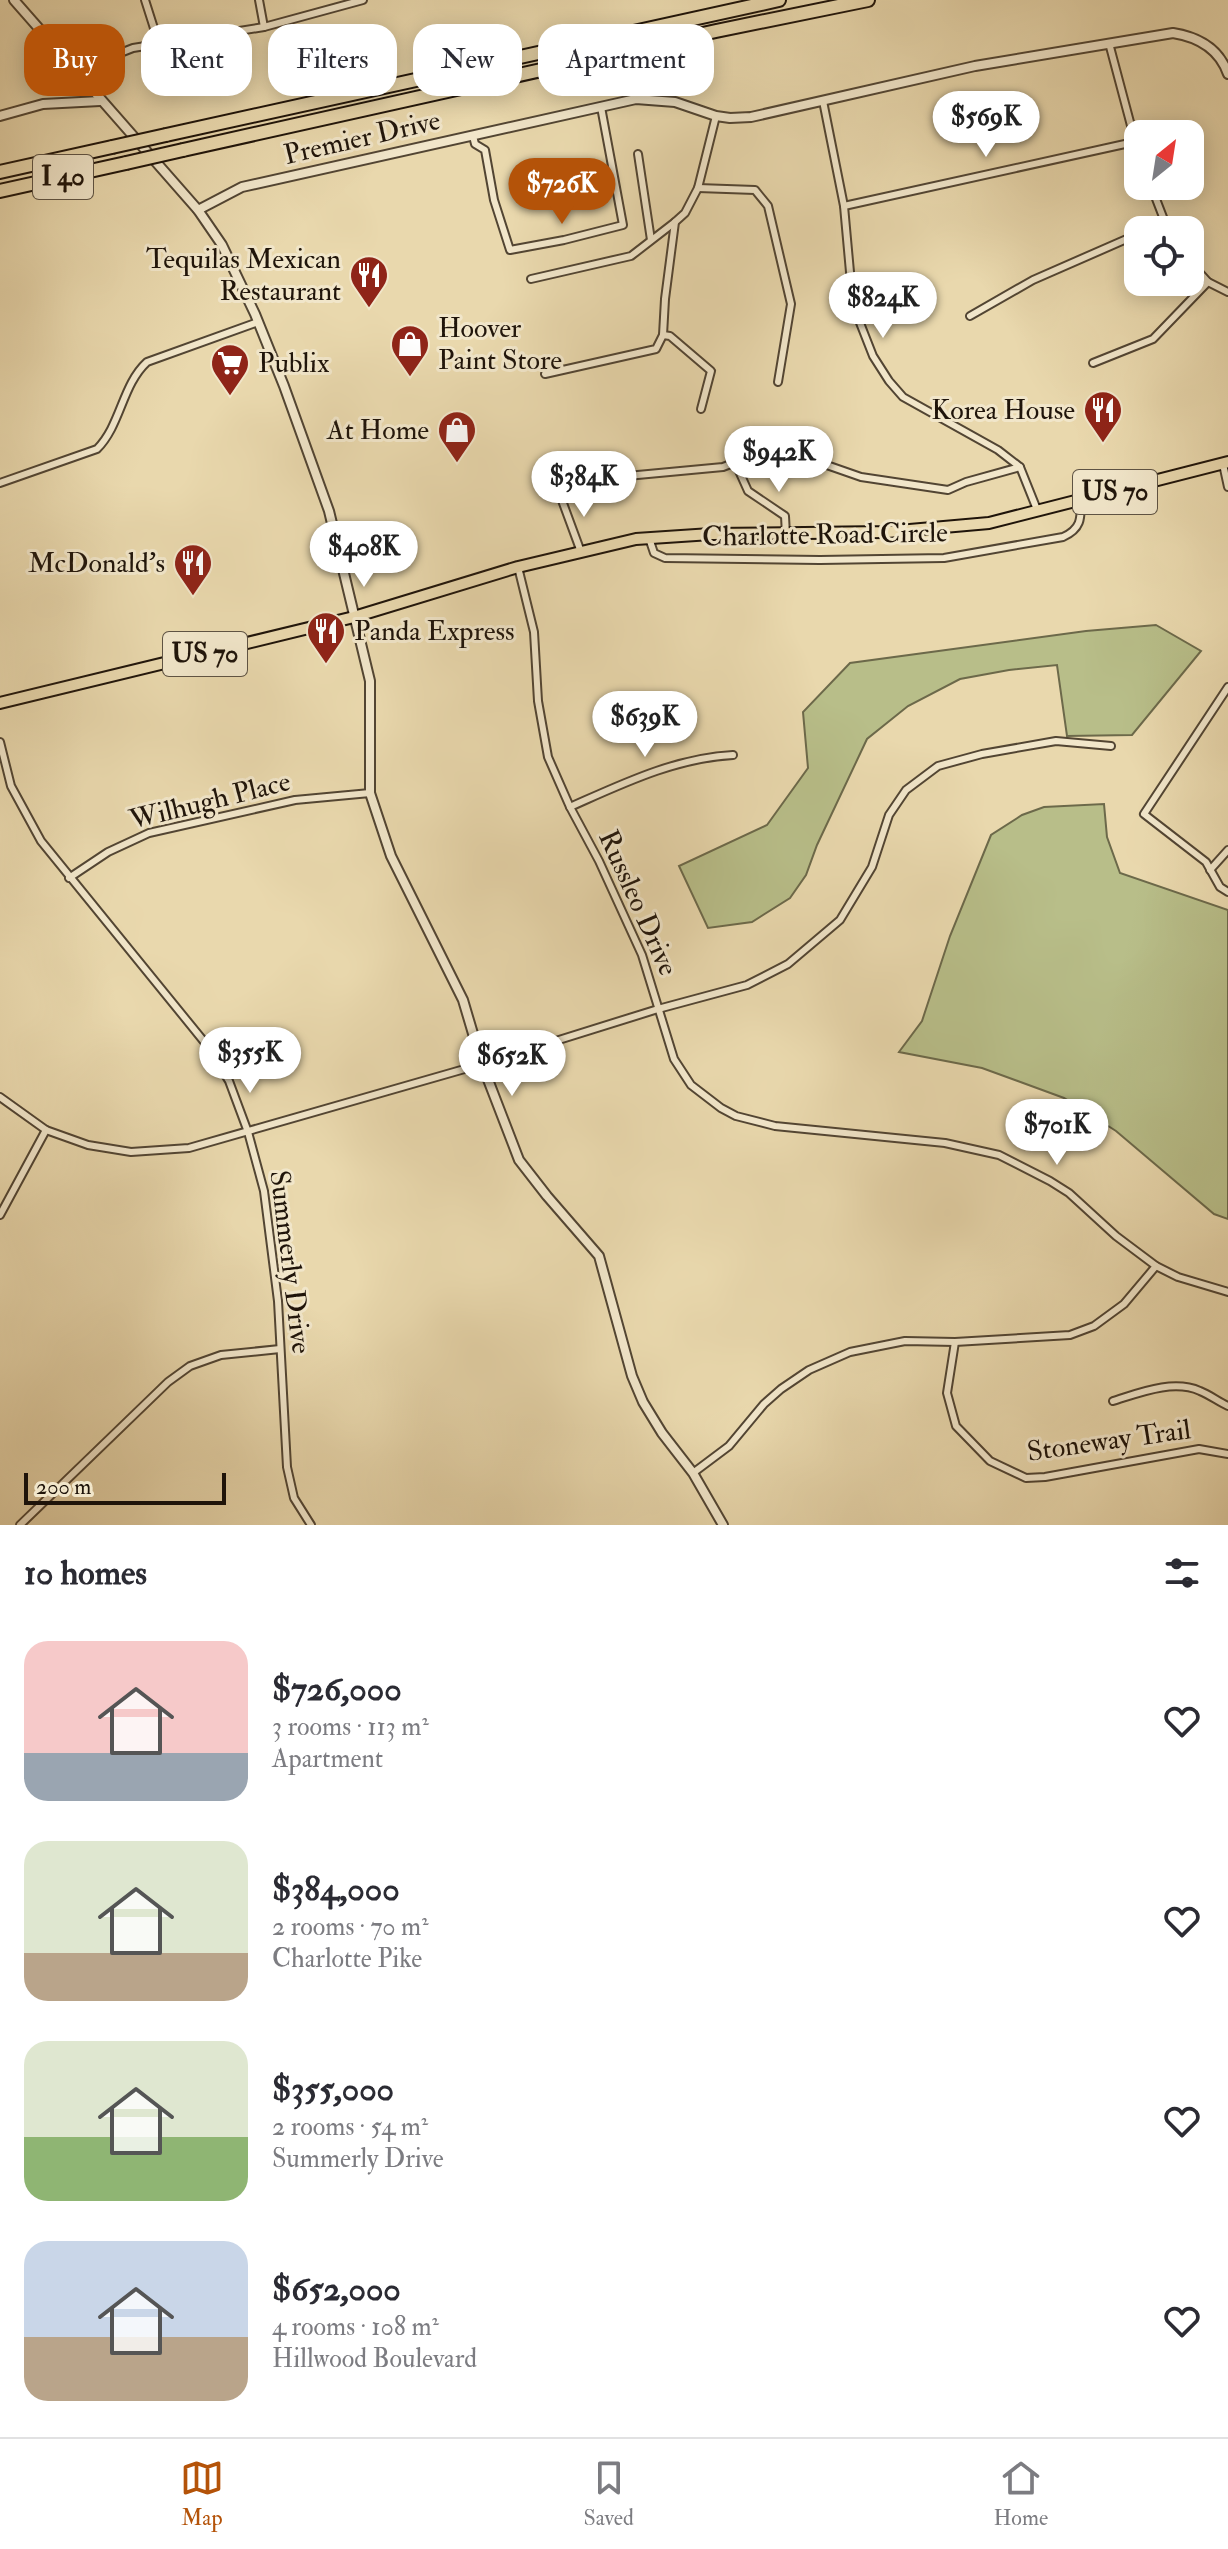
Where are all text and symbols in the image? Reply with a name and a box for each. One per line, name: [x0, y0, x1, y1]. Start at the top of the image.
chip: Buy: [24, 24, 125, 96]
chip: Rent: [141, 24, 252, 96]
chip: Filters: [268, 24, 397, 96]
chip: New: [413, 24, 522, 96]
chip: Apartment: [538, 24, 714, 96]
pin: $569K: [930, 91, 1042, 159]
text: $569K: [951, 101, 1021, 133]
street label: Premier Drive: [280, 103, 444, 173]
north arrow: [1124, 120, 1204, 200]
map controls: [1124, 120, 1204, 296]
road number: I 40: [33, 155, 93, 199]
pin: $726K: [506, 158, 618, 226]
text: $726K: [526, 168, 598, 200]
button: locate: [1124, 216, 1204, 296]
place label: Tequilas Mexican Restaurant: [146, 242, 341, 309]
restaurant icon: Tequilas Mexican Restaurant: [348, 254, 390, 309]
pin: $824K: [827, 272, 939, 340]
text: $824K: [847, 282, 919, 314]
place label: Hoover Paint Store: [438, 311, 562, 378]
shop icon: Hoover Paint Store: [389, 323, 431, 378]
supermarket icon: Publix: [209, 342, 251, 397]
place label: Publix: [258, 346, 330, 381]
restaurant icon: Korea House: [1082, 389, 1124, 444]
place label: Korea House: [931, 393, 1075, 428]
shop icon: At Home: [436, 409, 478, 464]
place label: At Home: [326, 413, 429, 448]
pin: $942K: [723, 426, 835, 494]
text: $942K: [742, 436, 816, 468]
pin: $384K: [528, 451, 640, 519]
text: $384K: [549, 461, 619, 493]
road number: US 70: [1073, 470, 1157, 514]
street label: Charlotte Road Circle: [702, 515, 948, 555]
pin: $408K: [308, 521, 420, 589]
text: $408K: [328, 531, 400, 563]
restaurant icon: McDonald's: [172, 542, 214, 597]
place label: McDonald's: [28, 546, 165, 581]
restaurant icon: Panda Express: [305, 610, 347, 665]
place label: Panda Express: [354, 614, 515, 649]
road number: US 70: [163, 632, 247, 676]
pin: $639K: [589, 691, 701, 759]
text: $639K: [610, 701, 680, 733]
street label: Wilhugh Place: [125, 764, 294, 838]
street label: Russleo Drive: [590, 825, 686, 981]
pin: $355K: [194, 1027, 306, 1095]
pin: $652K: [456, 1030, 568, 1098]
text: $355K: [217, 1037, 283, 1069]
text: $652K: [477, 1040, 547, 1072]
pin: $701K: [1001, 1099, 1113, 1167]
text: $701K: [1023, 1109, 1091, 1141]
street label: Summerly Drive: [261, 1168, 319, 1356]
street label: Stoneway Trail: [1025, 1412, 1193, 1470]
scale bar: [24, 1469, 226, 1505]
text: 200 m: [36, 1473, 91, 1501]
icon: filters: [1160, 1551, 1204, 1595]
text: 10 homes: [24, 1552, 147, 1595]
text: $726,000: [272, 1668, 402, 1711]
icon: home: [88, 1673, 184, 1769]
icon: heart: [1160, 1699, 1204, 1743]
text: 3 rooms · 113 m²: [272, 1711, 429, 1743]
text: Apartment: [272, 1743, 383, 1775]
text: $384,000: [272, 1868, 400, 1911]
icon: home: [88, 1873, 184, 1969]
icon: heart: [1160, 1899, 1204, 1943]
text: 2 rooms · 70 m²: [272, 1911, 429, 1943]
text: Charlotte Pike: [272, 1943, 422, 1975]
text: $355,000: [272, 2068, 394, 2111]
icon: home: [88, 2073, 184, 2169]
icon: heart: [1160, 2099, 1204, 2143]
text: 2 rooms · 54 m²: [272, 2111, 428, 2143]
text: Summerly Drive: [272, 2143, 444, 2175]
text: $652,000: [272, 2268, 401, 2311]
icon: home: [88, 2273, 184, 2369]
icon: heart: [1160, 2299, 1204, 2343]
text: 4 rooms · 108 m²: [272, 2311, 439, 2343]
text: Hillwood Boulevard: [272, 2343, 477, 2375]
tab: Map: [180, 2456, 224, 2532]
tab: Saved: [584, 2456, 634, 2532]
tab: Home: [994, 2456, 1048, 2532]

